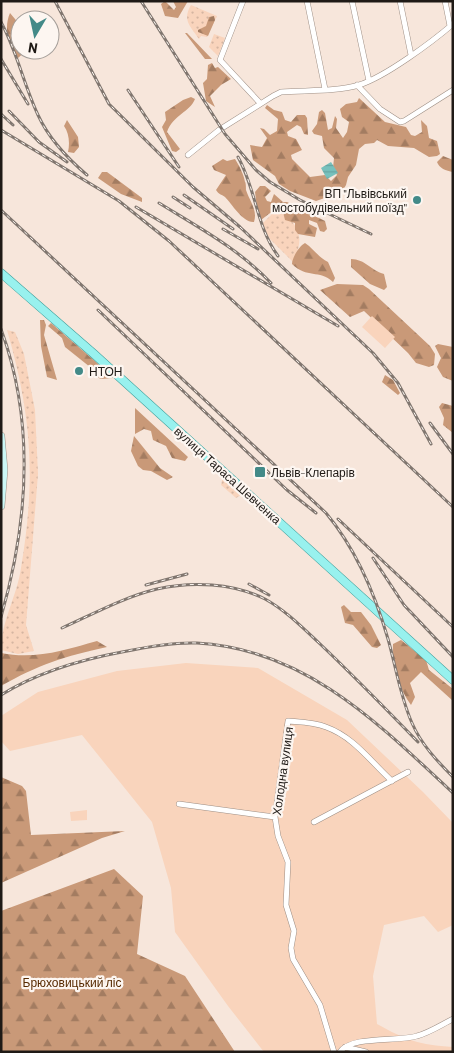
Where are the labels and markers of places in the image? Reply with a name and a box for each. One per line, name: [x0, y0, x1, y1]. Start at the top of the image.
place label: ВП "Львівський мостобудівельний поїзд": [272, 186, 407, 215]
marker: ВП "Львівський мостобудівельний поїзд": [411, 194, 423, 206]
place label: НТОН: [89, 364, 122, 378]
marker: НТОН: [73, 365, 85, 377]
marker: Львів-Клепарів: [253, 465, 267, 479]
place label: Львів-Клепарів: [271, 465, 355, 480]

